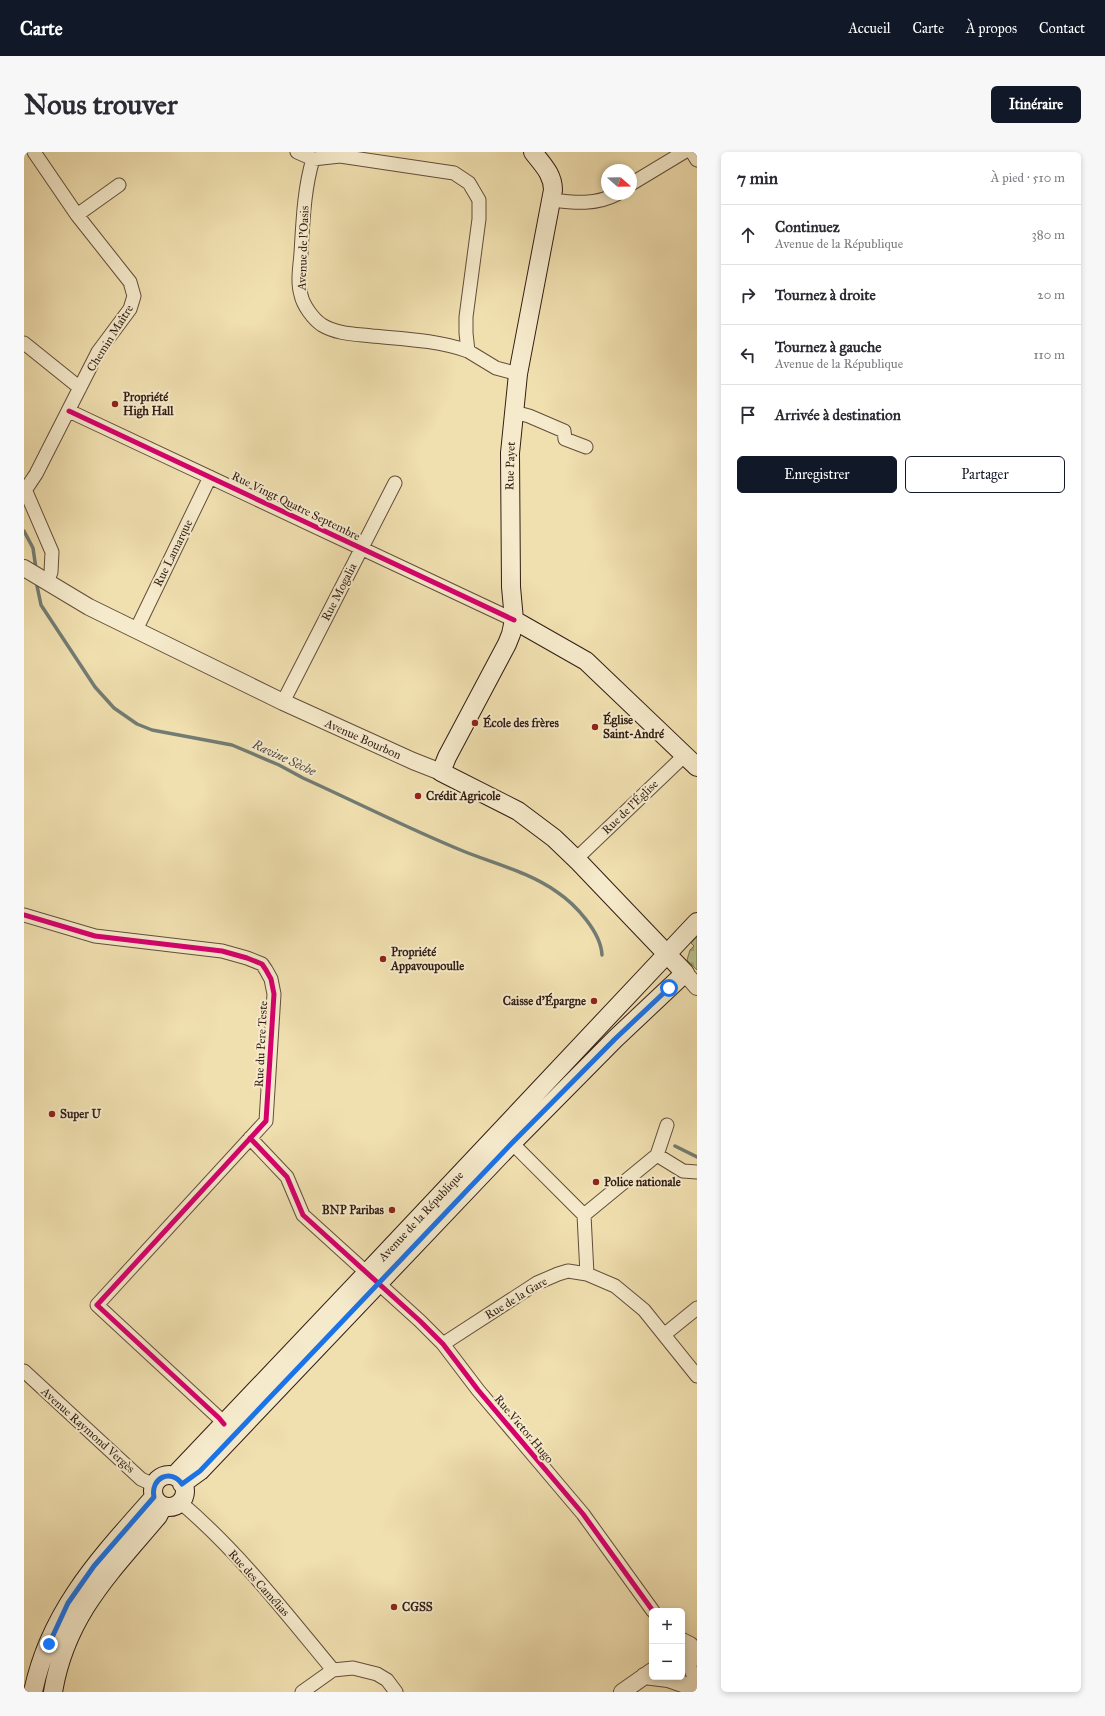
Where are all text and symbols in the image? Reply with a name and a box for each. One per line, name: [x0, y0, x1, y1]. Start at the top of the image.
text: Carte: [20, 17, 63, 40]
text: Accueil: [848, 20, 891, 37]
text: Carte: [913, 20, 944, 37]
text: À propos: [966, 20, 1017, 37]
text: Contact: [1039, 20, 1085, 37]
button: Itinéraire: [991, 86, 1081, 123]
text: Nous trouver: [24, 87, 177, 122]
north arrow: [601, 164, 637, 200]
text: 7 min: [737, 168, 778, 189]
text: À pied · 510 m: [991, 170, 1065, 186]
street label: Avenue de l'Oasis: [294, 205, 311, 292]
text: Continuez: [775, 218, 840, 236]
icon: ahead: [737, 224, 759, 246]
text: 380 m: [1032, 227, 1065, 243]
text: Avenue de la République: [775, 236, 903, 252]
icon: right: [737, 284, 759, 306]
text: Tournez à droite: [775, 286, 876, 304]
text: 20 m: [1037, 287, 1065, 303]
street label: Chemin Maître: [84, 302, 136, 374]
text: Tournez à gauche: [775, 338, 882, 356]
icon: left: [737, 344, 759, 366]
text: 110 m: [1033, 347, 1065, 363]
text: Avenue de la République: [775, 356, 903, 372]
place label: Propriété High Hall: [123, 390, 174, 419]
marker: Propriété High Hall: [110, 399, 120, 409]
icon: arrive: [737, 404, 759, 426]
text: Arrivée à destination: [775, 406, 901, 424]
street label: Rue Payet: [502, 441, 518, 491]
button: Enregistrer: [737, 456, 897, 493]
button: Partager: [905, 456, 1065, 493]
street label: Rue Vingt Quatre Septembre: [229, 469, 363, 544]
street label: Rue Lamarque: [151, 517, 196, 589]
street label: Rue Mogalia: [318, 560, 361, 624]
place label: Église Saint-André: [603, 711, 665, 741]
place label: École des frères: [483, 714, 559, 730]
street label: Avenue Bourbon: [322, 716, 404, 762]
marker: École des frères: [470, 718, 480, 728]
marker: Église Saint-André: [590, 722, 600, 732]
water label: Ravine Sèche: [249, 736, 319, 780]
street label: Rue de l'Église: [598, 775, 662, 838]
place label: Crédit Agricole: [426, 789, 500, 804]
marker: Crédit Agricole: [413, 791, 423, 801]
place label: Propriété Appavoupoulle: [390, 945, 464, 974]
marker: Propriété Appavoupoulle: [378, 954, 388, 964]
route start: [660, 979, 678, 997]
place label: Caisse d'Épargne: [503, 992, 586, 1009]
marker: Caisse d'Épargne: [589, 996, 599, 1006]
street label: Rue du Pere Teste: [252, 1000, 270, 1088]
place label: Super U: [60, 1107, 101, 1122]
marker: Super U: [47, 1109, 57, 1119]
street label: Avenue de la République: [375, 1168, 467, 1265]
place label: Police nationale: [604, 1175, 681, 1189]
marker: Police nationale: [591, 1177, 601, 1187]
place label: BNP Paribas: [322, 1203, 385, 1217]
marker: BNP Paribas: [387, 1205, 397, 1215]
street label: Rue de la Gare: [482, 1274, 550, 1322]
street label: Avenue Raymond Vergès: [37, 1384, 138, 1476]
street label: Rue Victor Hugo: [491, 1392, 557, 1467]
street label: Rue des Camélias: [226, 1547, 292, 1619]
place label: CGSS: [402, 1600, 433, 1614]
marker: CGSS: [389, 1602, 399, 1612]
map controls: [649, 1608, 685, 1680]
button: +: [649, 1608, 685, 1644]
route end: [40, 1635, 58, 1653]
button: −: [649, 1644, 685, 1680]

